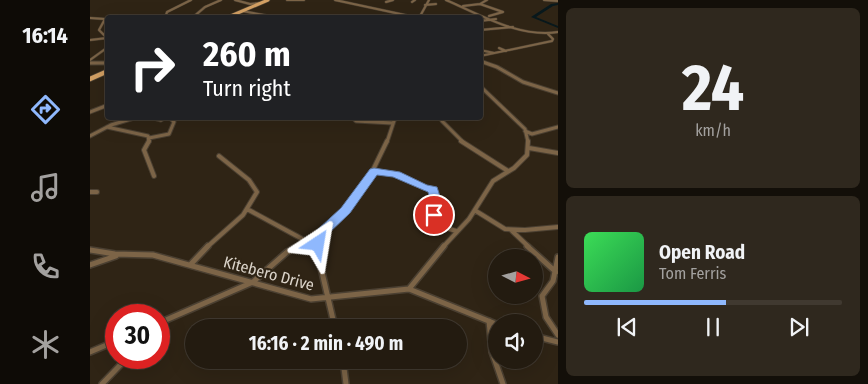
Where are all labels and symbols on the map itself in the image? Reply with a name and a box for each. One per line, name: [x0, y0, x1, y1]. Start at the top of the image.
pin: [413, 194, 455, 236]
position arrow: [291, 217, 343, 269]
north arrow: [488, 249, 542, 304]
street label: Kitebero Drive: [221, 252, 316, 295]
speed limit sign: 30: [105, 304, 170, 369]

